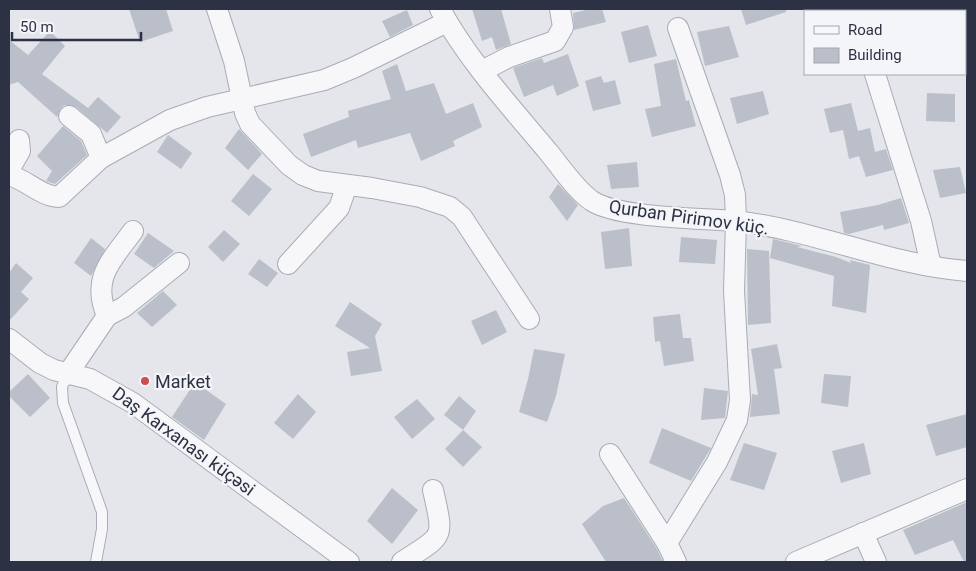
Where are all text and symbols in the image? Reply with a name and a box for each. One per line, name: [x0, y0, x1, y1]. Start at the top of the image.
scale bar: [12, 10, 141, 42]
legend: [804, 10, 966, 75]
text: 50 m: [20, 18, 54, 36]
text: Road: [848, 21, 882, 39]
text: Building: [848, 46, 902, 64]
street label: Qurban Pirimov küç.: [608, 195, 770, 239]
place label: Market: [155, 371, 211, 392]
marker: Market: [139, 375, 151, 387]
street label: Daş Karxanası küçəsi: [109, 382, 259, 500]

